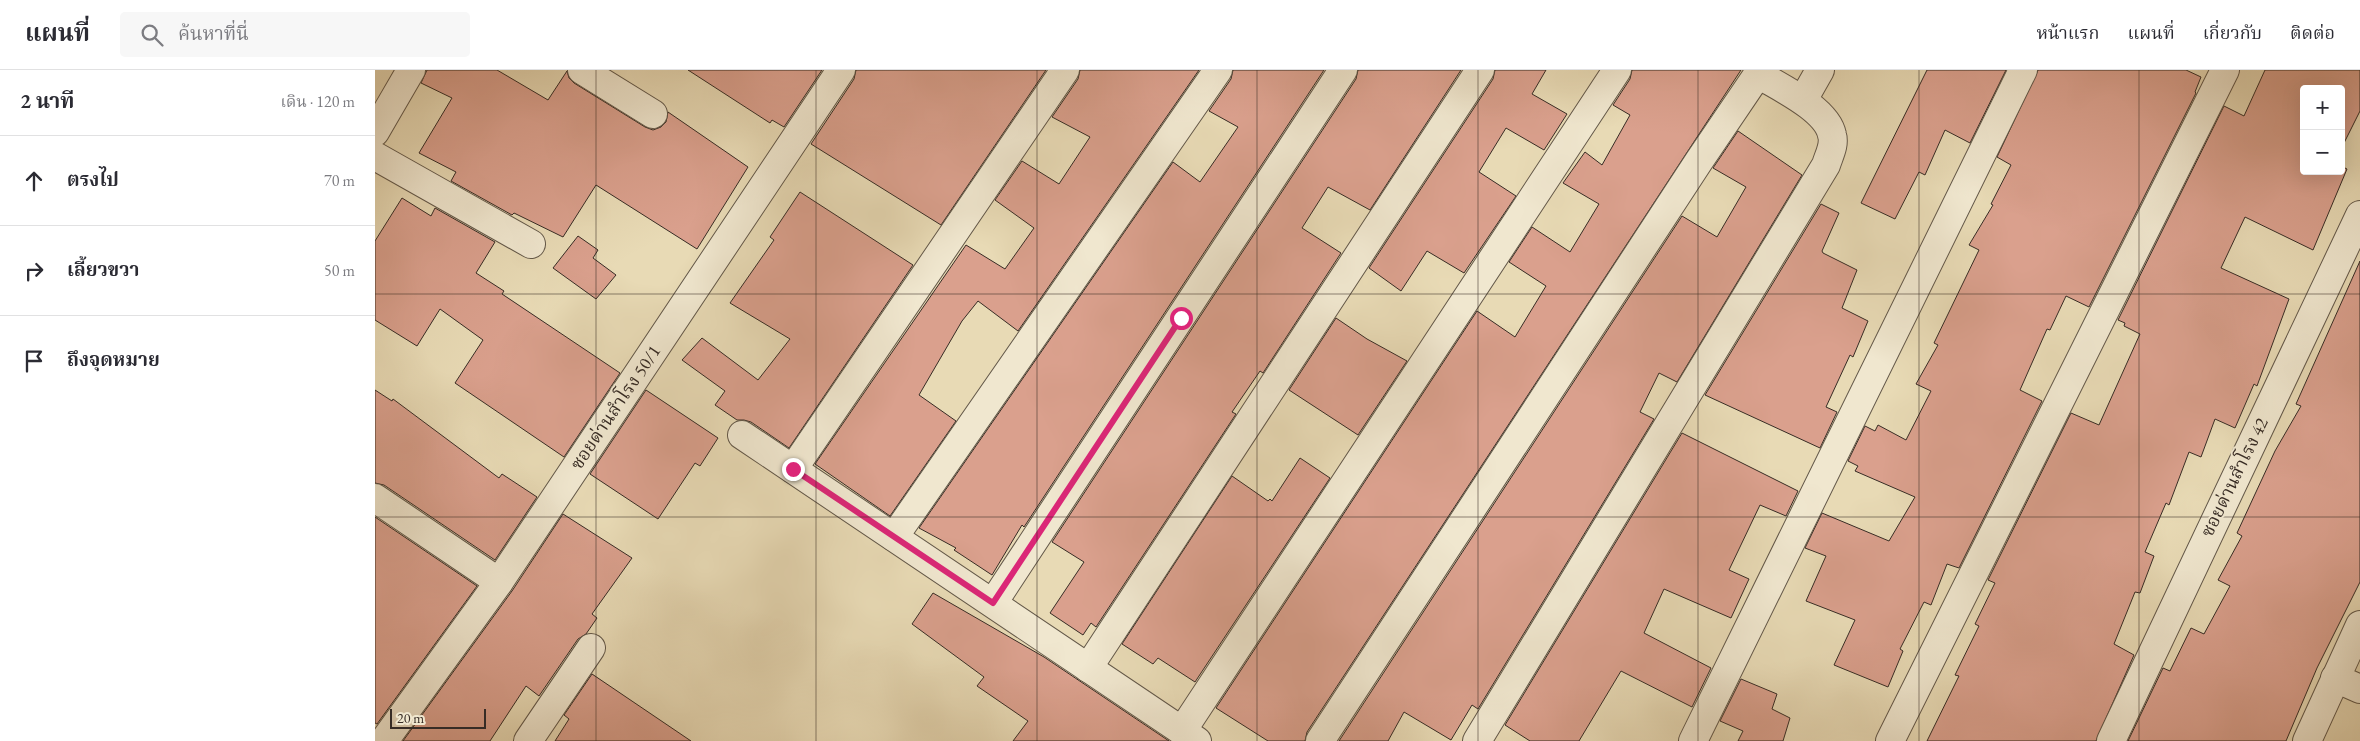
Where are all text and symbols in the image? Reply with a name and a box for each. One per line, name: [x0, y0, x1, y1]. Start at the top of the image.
search box: [120, 12, 470, 57]
text: แผนที่: [25, 17, 90, 48]
icon: search: [138, 21, 166, 49]
text: ค้นหาที่นี่: [178, 21, 249, 46]
text: หน้าแรก: [2036, 21, 2099, 44]
text: แผนที่: [2127, 21, 2175, 44]
text: เกี่ยวกับ: [2203, 21, 2262, 44]
text: ติดต่อ: [2290, 21, 2335, 44]
map controls: [2300, 85, 2345, 175]
button: +: [2300, 85, 2345, 130]
text: 2 นาที: [20, 87, 74, 114]
text: เดิน · 120 m: [280, 91, 355, 112]
button: −: [2300, 130, 2345, 175]
icon: ahead: [20, 167, 48, 195]
text: ตรงไป: [67, 167, 119, 192]
text: 70 m: [324, 170, 355, 191]
icon: right: [20, 257, 48, 285]
text: เลี้ยวขวา: [67, 257, 139, 282]
text: 50 m: [324, 260, 355, 281]
route start: [1170, 307, 1193, 330]
street label: ซอยด่านสำโรง 50/1: [564, 340, 665, 474]
icon: arrive: [20, 347, 48, 375]
text: ถึงจุดหมาย: [67, 347, 160, 372]
street label: ซอยด่านสำโรง 42: [2194, 413, 2273, 540]
route end: [782, 458, 805, 481]
scale bar: [390, 706, 486, 729]
text: 20 m: [397, 709, 424, 727]

